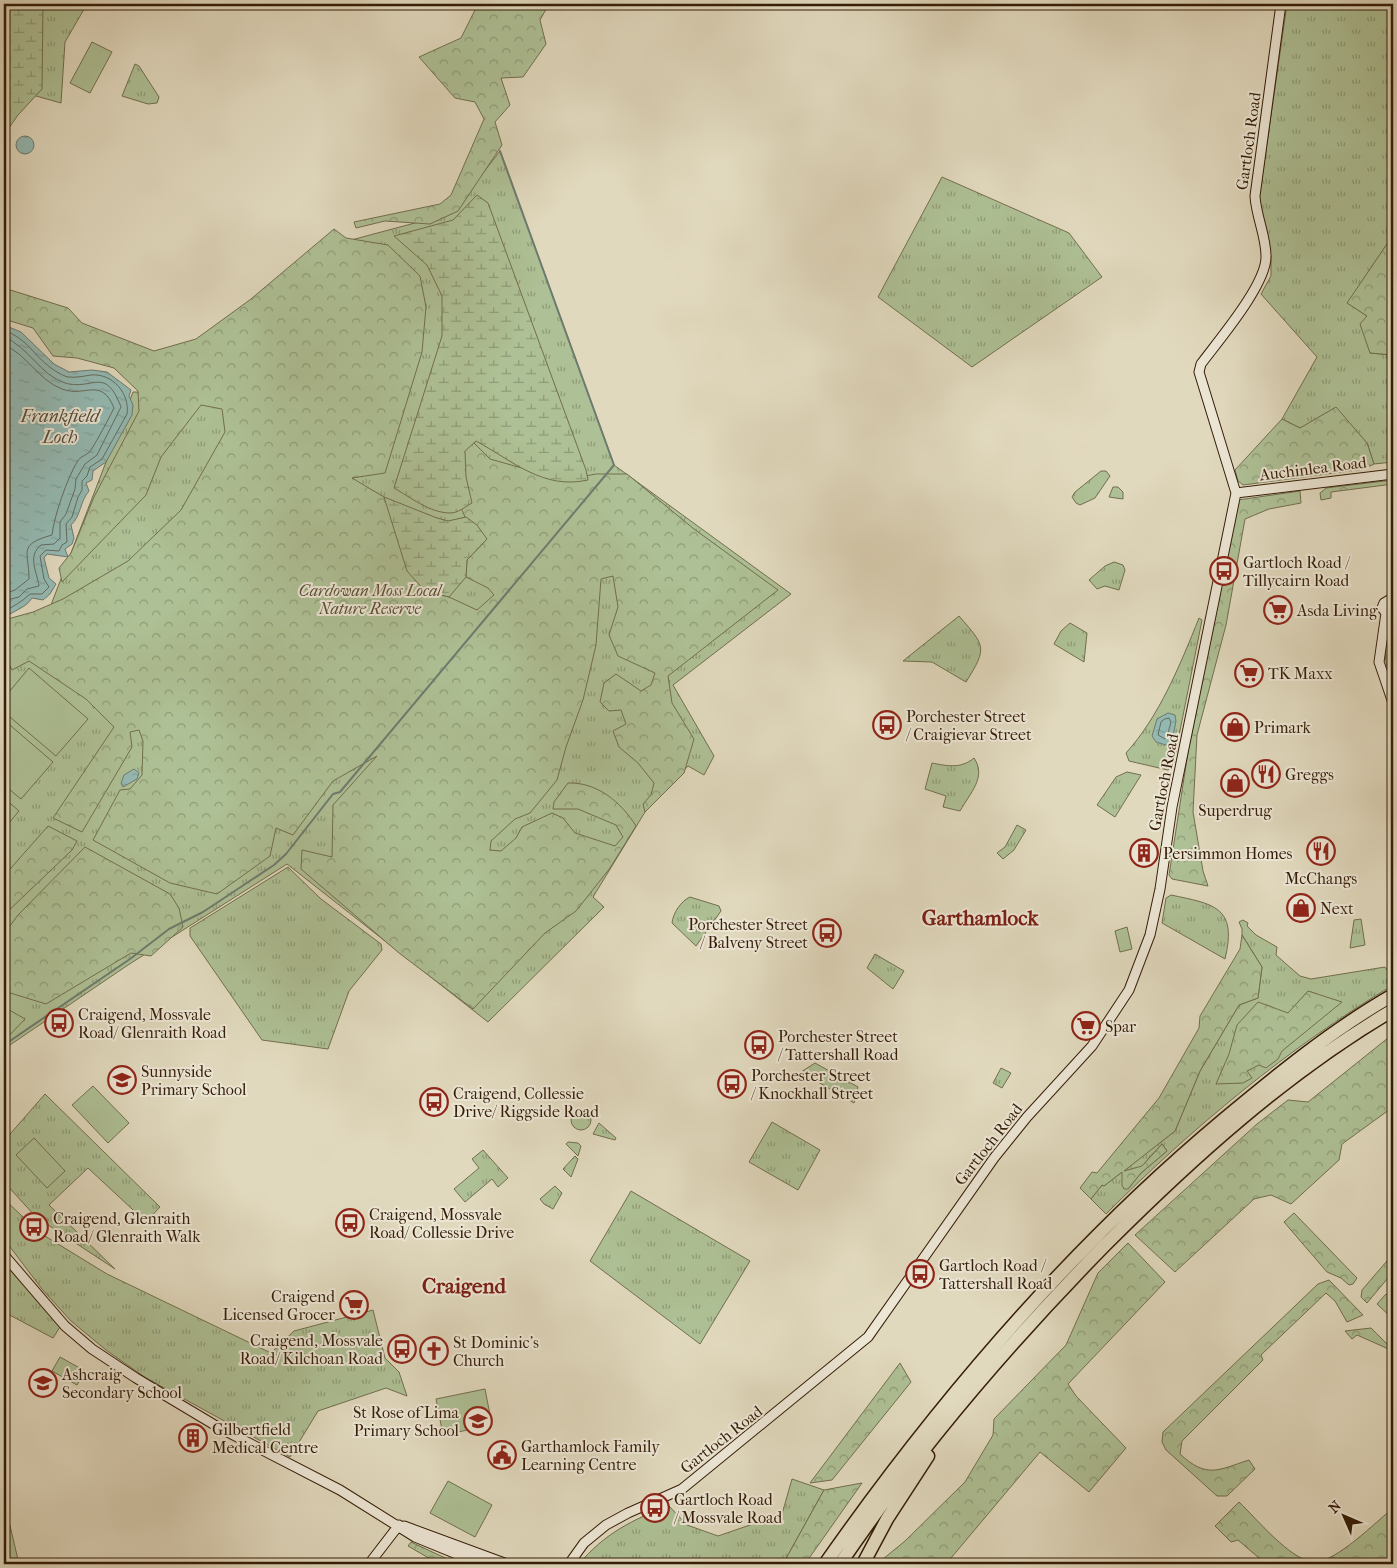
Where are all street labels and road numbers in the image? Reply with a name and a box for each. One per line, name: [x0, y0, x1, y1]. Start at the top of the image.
street label: Gartloch Road: [1232, 91, 1265, 191]
street label: Auchinlea Road: [1257, 452, 1368, 485]
street label: Gartloch Road: [1145, 732, 1182, 832]
street label: Gartloch Road: [950, 1099, 1026, 1189]
street label: Gartloch Road: [677, 1401, 766, 1477]

